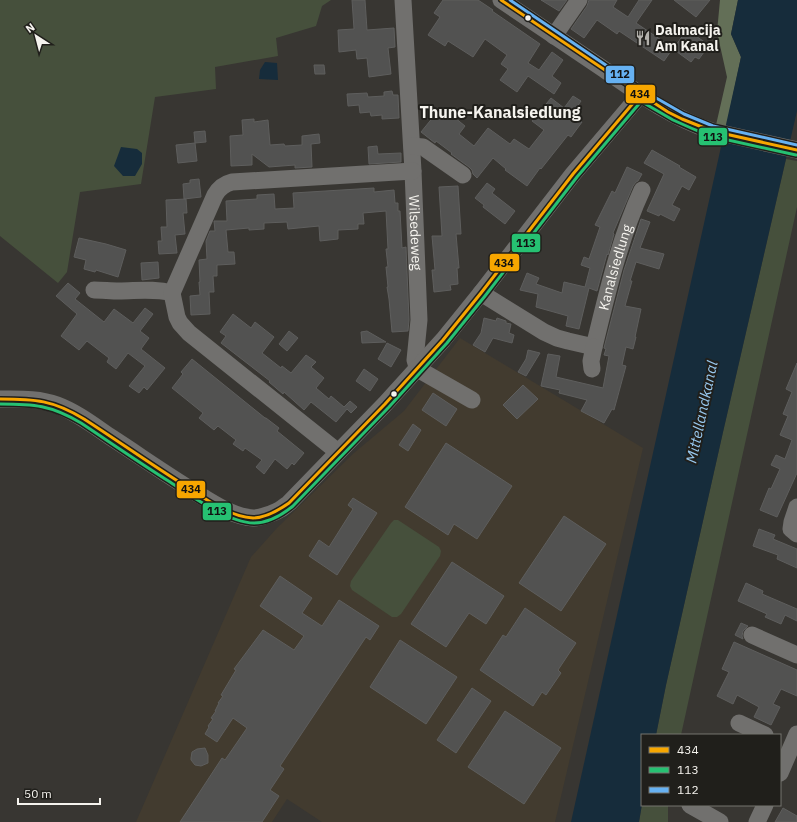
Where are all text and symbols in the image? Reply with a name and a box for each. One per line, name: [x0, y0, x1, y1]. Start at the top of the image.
unlabelled marker: [523, 13, 533, 23]
north arrow: [16, 16, 56, 56]
text: N: [23, 20, 37, 36]
place label: Dalmacija Am Kanal: [655, 21, 721, 55]
restaurant icon: Dalmacija Am Kanal: [634, 29, 652, 47]
line badge: 112: [605, 65, 635, 84]
text: 112: [610, 67, 630, 81]
line badge: 434: [625, 84, 656, 104]
text: 434: [630, 87, 650, 101]
district label: Thune-Kanalsiedlung: [419, 102, 581, 122]
line badge: 113: [698, 127, 728, 146]
text: 113: [703, 130, 723, 144]
street label: Wilsedeweg: [405, 194, 426, 272]
street label: Kanalsiedlung: [594, 221, 636, 312]
line badge: 113: [511, 233, 541, 253]
text: 113: [516, 236, 536, 250]
line badge: 434: [489, 253, 520, 272]
text: 434: [494, 256, 514, 270]
water label: Mittellandkanal: [681, 359, 722, 465]
unlabelled marker: [389, 389, 399, 399]
line badge: 434: [176, 480, 206, 499]
text: 434: [181, 482, 201, 496]
line badge: 113: [202, 502, 232, 521]
text: 113: [207, 504, 227, 518]
legend: [641, 734, 781, 806]
text: 434: [677, 742, 699, 757]
text: 113: [677, 762, 699, 777]
scale bar: [18, 780, 100, 806]
text: 112: [677, 782, 699, 797]
text: 50 m: [24, 786, 52, 801]

